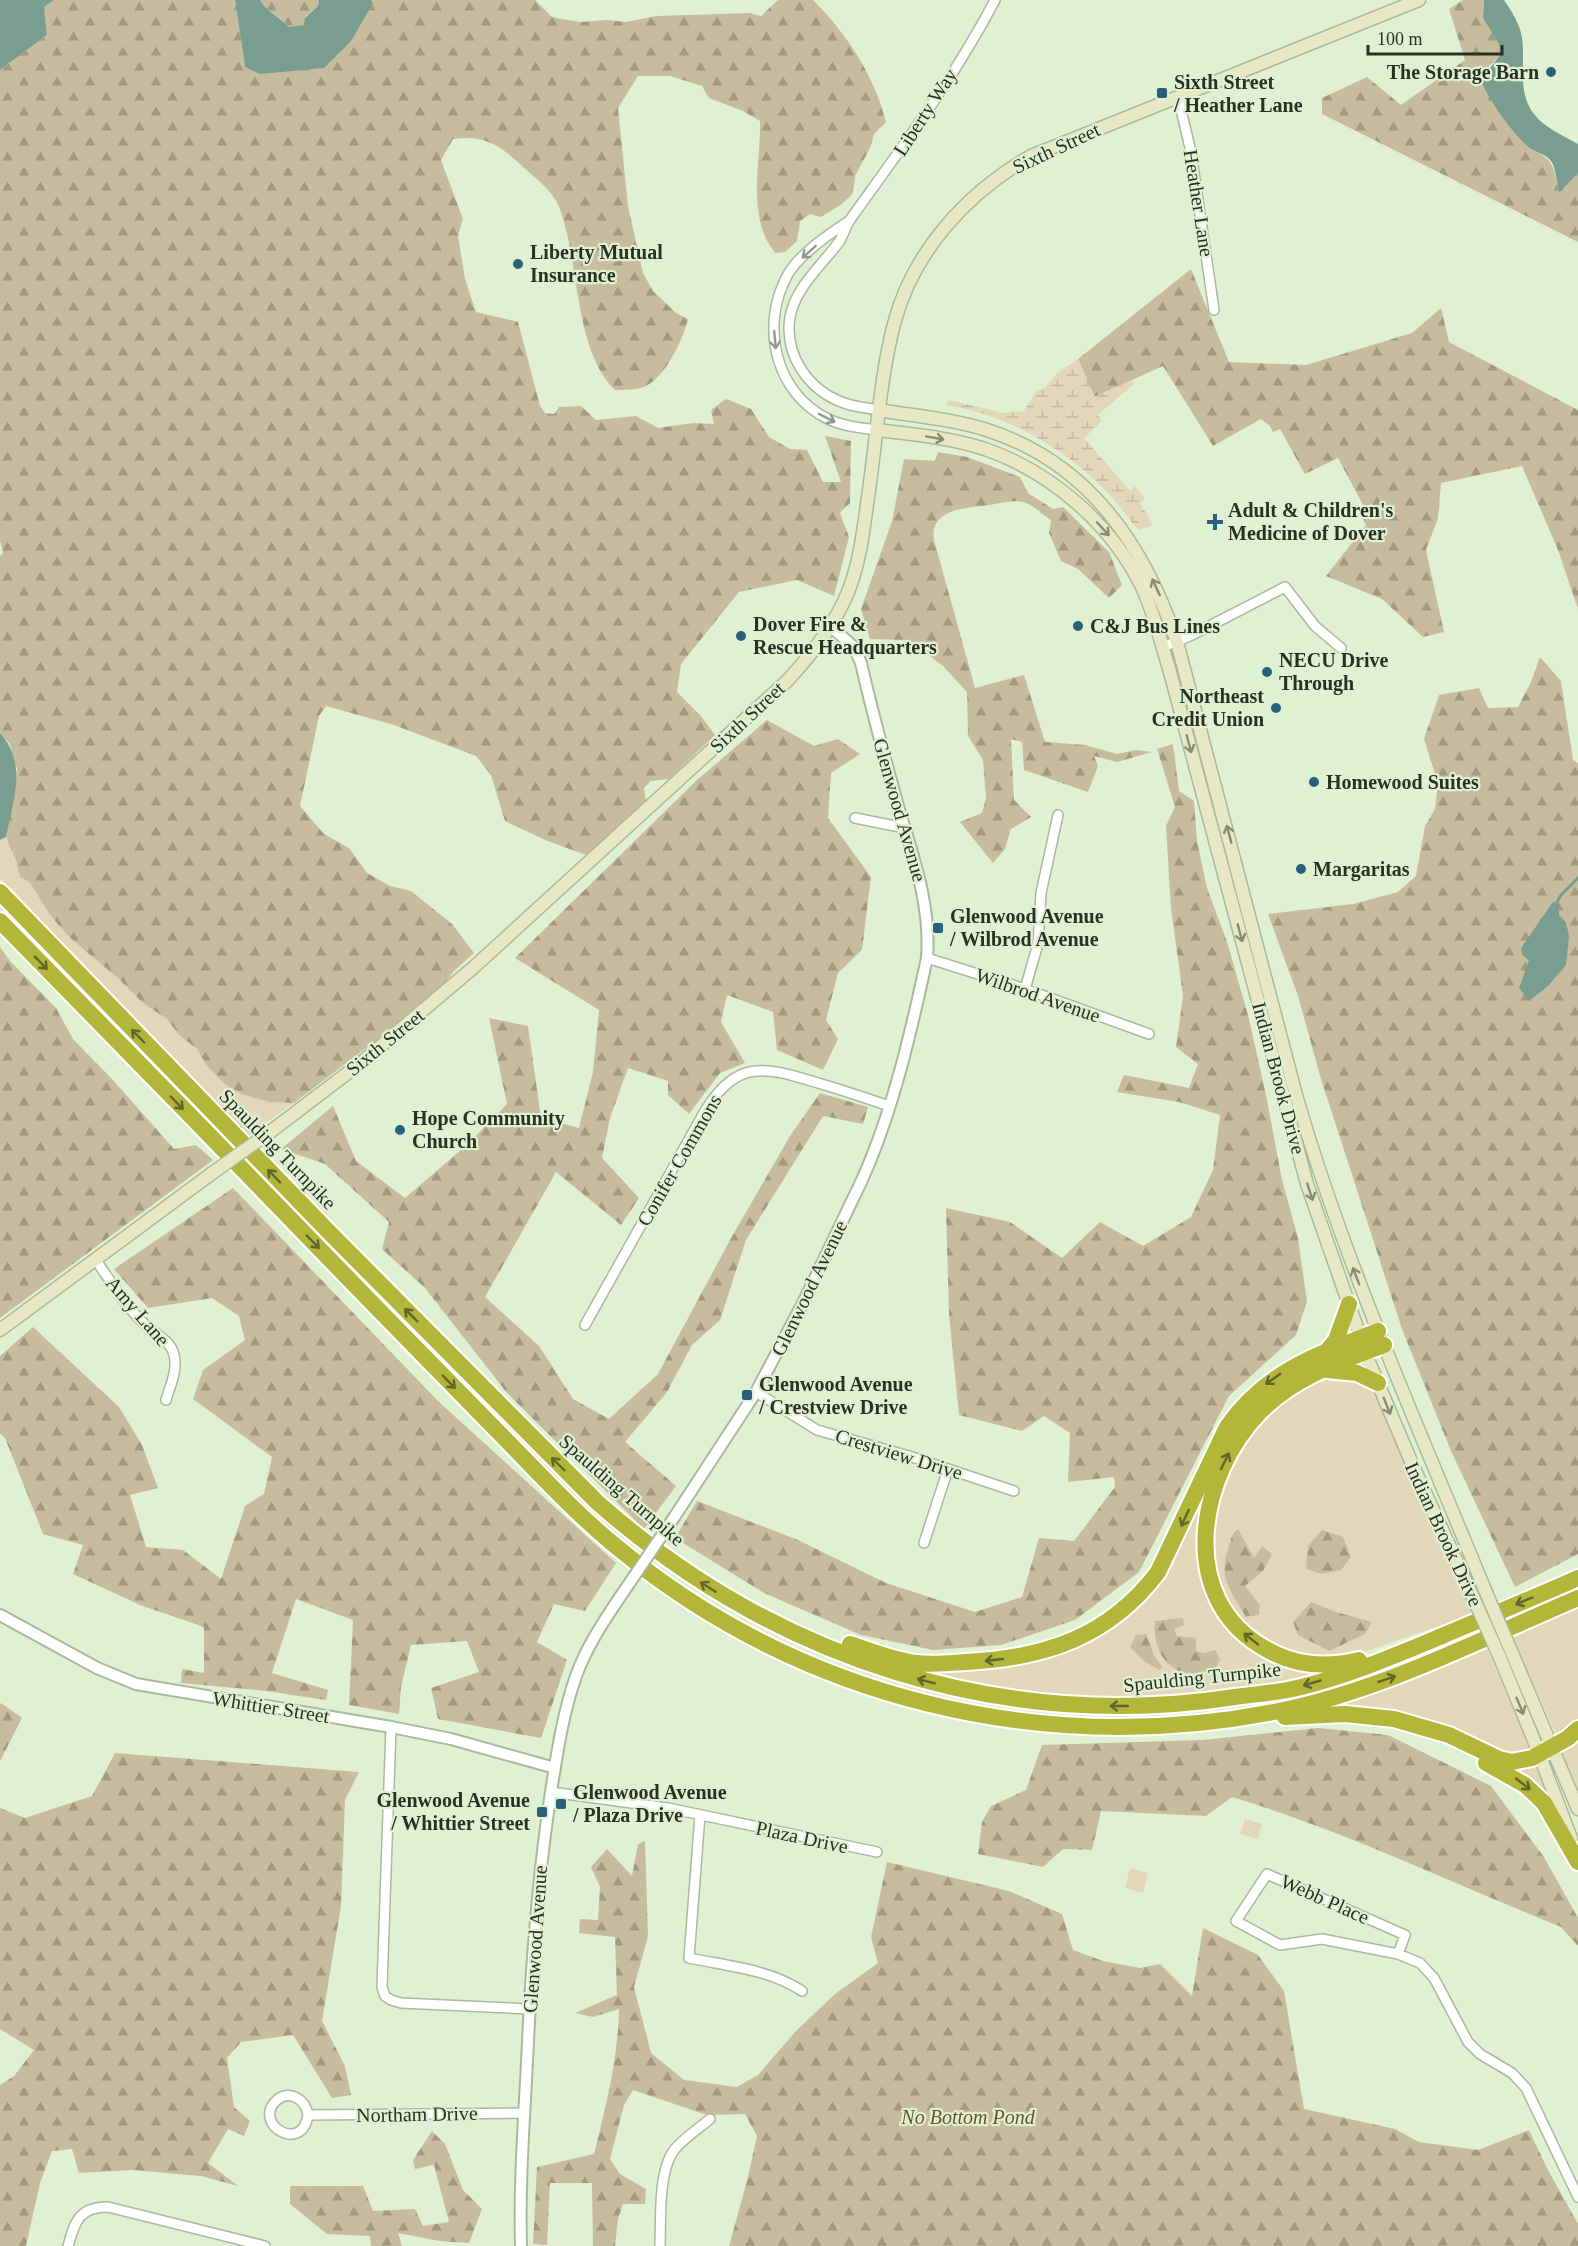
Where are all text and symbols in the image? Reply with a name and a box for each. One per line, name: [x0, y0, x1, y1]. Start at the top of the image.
scale bar: [1368, 18, 1502, 56]
text: 100 m: [1377, 29, 1423, 49]
place label: The Storage Barn: [1387, 61, 1539, 84]
street label: Liberty Way: [889, 64, 962, 160]
marker: The Storage Barn: [1544, 65, 1558, 79]
place label: Sixth Street / Heather Lane: [1173, 71, 1303, 116]
marker: Sixth Street / Heather Lane: [1155, 86, 1169, 100]
street label: Sixth Street: [1009, 118, 1104, 178]
street label: Heather Lane: [1180, 148, 1218, 258]
place label: Liberty Mutual Insurance: [530, 241, 663, 286]
one-way arrow: [801, 245, 816, 259]
marker: Liberty Mutual Insurance: [511, 257, 525, 271]
one-way arrow: [770, 330, 781, 350]
one-way arrow: [818, 412, 836, 424]
one-way arrow: [925, 433, 944, 444]
place label: Adult & Children's Medicine of Dover: [1228, 499, 1393, 544]
marker: Adult & Children's Medicine of Dover: [1206, 513, 1224, 531]
one-way arrow: [1095, 521, 1109, 536]
one-way arrow: [1150, 578, 1162, 596]
place label: Dover Fire & Rescue Headquarters: [753, 613, 937, 659]
place label: C&J Bus Lines: [1090, 615, 1220, 637]
marker: C&J Bus Lines: [1071, 619, 1085, 633]
marker: Dover Fire & Rescue Headquarters: [734, 629, 748, 643]
place label: NECU Drive Through: [1279, 649, 1389, 695]
marker: NECU Drive Through: [1260, 665, 1274, 679]
street label: Sixth Street: [705, 677, 789, 757]
place label: Northeast Credit Union: [1152, 685, 1264, 730]
marker: Northeast Credit Union: [1269, 701, 1283, 715]
one-way arrow: [1184, 734, 1196, 753]
street label: Glenwood Avenue: [869, 736, 931, 884]
place label: Homewood Suites: [1326, 771, 1479, 793]
marker: Homewood Suites: [1307, 775, 1321, 789]
one-way arrow: [1222, 825, 1234, 844]
place label: Margaritas: [1313, 858, 1410, 881]
marker: Margaritas: [1294, 862, 1308, 876]
place label: Glenwood Avenue / Wilbrod Avenue: [949, 905, 1104, 950]
marker: Glenwood Avenue / Wilbrod Avenue: [931, 921, 945, 935]
one-way arrow: [1235, 923, 1246, 942]
one-way arrow: [34, 955, 48, 970]
street label: Wilbrod Avenue: [973, 963, 1103, 1027]
street label: Indian Brook Drive: [1248, 1000, 1310, 1157]
street label: Sixth Street: [342, 1004, 429, 1080]
one-way arrow: [131, 1029, 146, 1044]
street label: Spaulding Turnpike: [214, 1084, 341, 1214]
street label: Conifer Commons: [632, 1090, 726, 1230]
one-way arrow: [170, 1095, 184, 1110]
place label: Hope Community Church: [412, 1107, 565, 1152]
marker: Hope Community Church: [393, 1123, 407, 1137]
one-way arrow: [267, 1169, 282, 1184]
one-way arrow: [1305, 1182, 1316, 1201]
street label: Glenwood Avenue: [767, 1217, 851, 1359]
one-way arrow: [306, 1235, 320, 1250]
one-way arrow: [1350, 1268, 1361, 1286]
street label: Amy Lane: [101, 1272, 174, 1351]
one-way arrow: [403, 1308, 418, 1323]
place label: Glenwood Avenue / Crestview Drive: [758, 1373, 913, 1418]
one-way arrow: [1266, 1373, 1282, 1385]
one-way arrow: [442, 1374, 457, 1389]
marker: Glenwood Avenue / Crestview Drive: [740, 1388, 754, 1402]
one-way arrow: [1382, 1396, 1393, 1415]
street label: Crestview Drive: [833, 1424, 965, 1484]
street label: Spaulding Turnpike: [554, 1430, 689, 1551]
one-way arrow: [1220, 1453, 1232, 1471]
one-way arrow: [550, 1456, 565, 1471]
street label: Indian Brook Drive: [1401, 1458, 1487, 1610]
one-way arrow: [1178, 1509, 1190, 1527]
one-way arrow: [700, 1580, 717, 1592]
one-way arrow: [1516, 1596, 1534, 1607]
one-way arrow: [1243, 1632, 1259, 1645]
one-way arrow: [984, 1655, 1004, 1666]
street label: Spaulding Turnpike: [1122, 1658, 1282, 1697]
one-way arrow: [1377, 1672, 1396, 1683]
one-way arrow: [917, 1675, 936, 1686]
one-way arrow: [1303, 1678, 1322, 1689]
street label: Whittier Street: [211, 1687, 332, 1727]
one-way arrow: [1515, 1696, 1526, 1715]
one-way arrow: [1109, 1700, 1129, 1712]
one-way arrow: [1515, 1778, 1531, 1791]
place label: Glenwood Avenue / Plaza Drive: [572, 1781, 727, 1826]
place label: Glenwood Avenue / Whittier Street: [376, 1789, 530, 1834]
marker: Glenwood Avenue / Plaza Drive: [554, 1797, 568, 1811]
marker: Glenwood Avenue / Whittier Street: [535, 1805, 549, 1819]
street label: Plaza Drive: [754, 1816, 850, 1858]
street label: Glenwood Avenue: [519, 1864, 551, 2014]
street label: Webb Place: [1277, 1870, 1373, 1928]
street label: Northam Drive: [356, 2102, 478, 2126]
park label: No Bottom Pond: [900, 2106, 1036, 2128]

